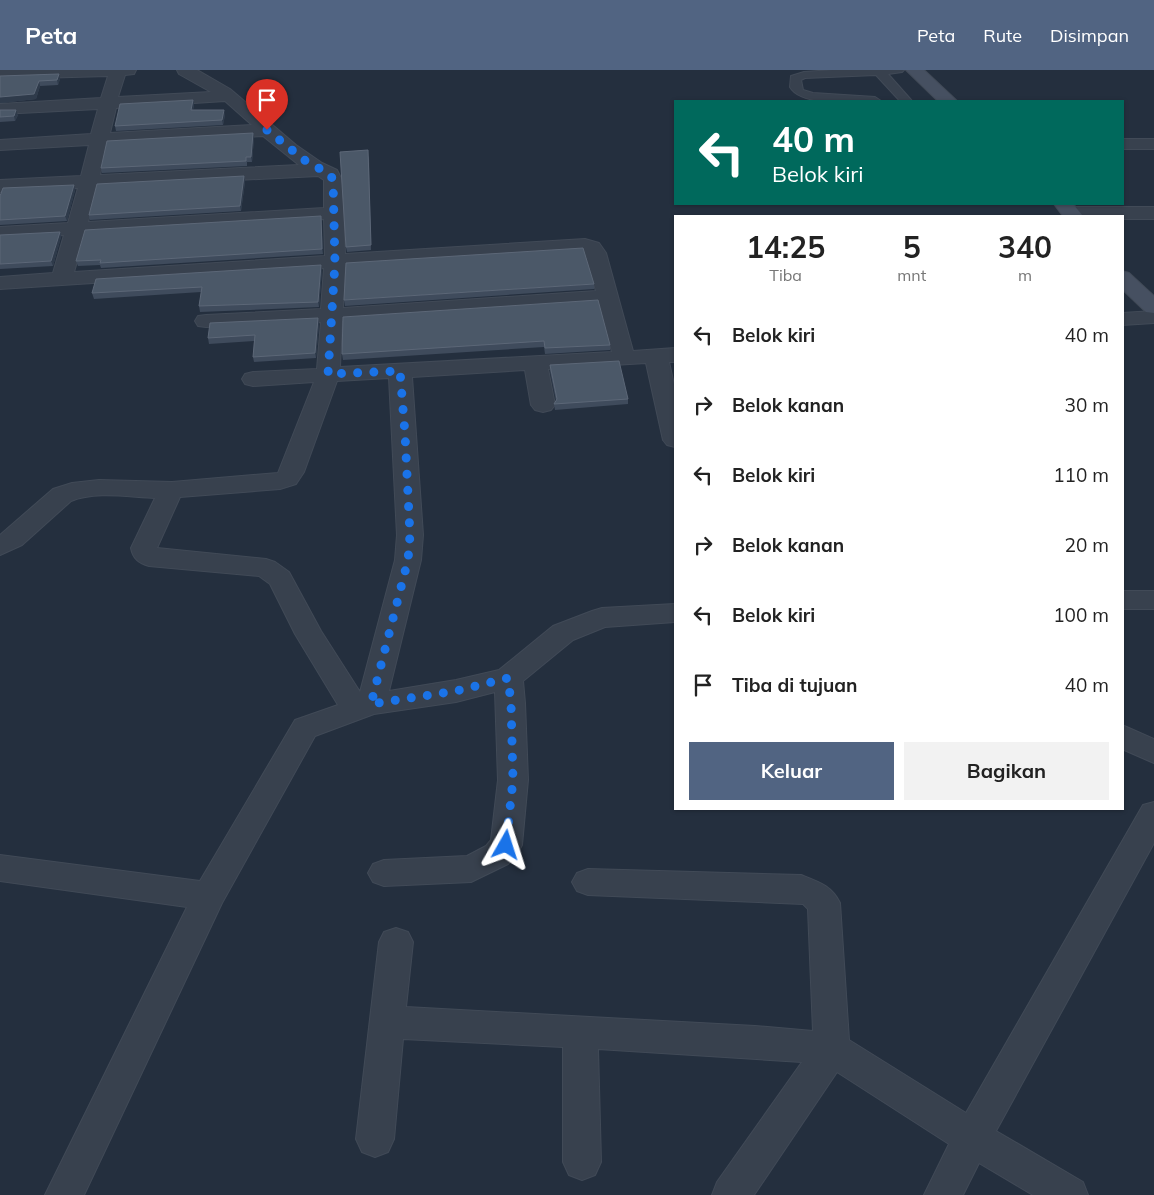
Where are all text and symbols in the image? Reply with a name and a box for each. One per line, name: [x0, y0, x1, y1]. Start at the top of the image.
text: Peta: [25, 20, 77, 50]
text: Peta: [917, 24, 955, 47]
text: Rute: [983, 24, 1022, 47]
text: Disimpan: [1050, 24, 1129, 47]
pin: [246, 79, 288, 130]
icon: arrive: [253, 86, 281, 114]
text: 40 m: [772, 117, 855, 161]
icon: left: [689, 120, 754, 185]
text: Belok kiri: [772, 160, 864, 188]
text: 14:25: [746, 228, 825, 266]
text: 5: [903, 228, 921, 266]
text: 340: [998, 228, 1052, 266]
text: Tiba: [769, 265, 802, 285]
text: mnt: [897, 265, 926, 285]
text: m: [1018, 265, 1032, 285]
icon: left: [689, 321, 717, 349]
text: Belok kiri: [732, 323, 815, 347]
text: 40 m: [1065, 323, 1109, 347]
icon: right: [689, 391, 717, 419]
text: Belok kanan: [732, 393, 844, 417]
text: 30 m: [1065, 393, 1109, 417]
icon: left: [689, 461, 717, 489]
text: Belok kiri: [732, 463, 815, 487]
text: 110 m: [1053, 463, 1109, 487]
icon: right: [689, 531, 717, 559]
text: Belok kanan: [732, 533, 844, 557]
text: 20 m: [1065, 533, 1109, 557]
icon: left: [689, 601, 717, 629]
text: Belok kiri: [732, 603, 815, 627]
text: 100 m: [1053, 603, 1109, 627]
icon: arrive: [689, 671, 717, 699]
text: Tiba di tujuan: [732, 673, 857, 697]
text: 40 m: [1065, 673, 1109, 697]
button: Keluar: [689, 742, 894, 800]
button: Bagikan: [904, 742, 1109, 800]
position arrow: [479, 818, 531, 870]

